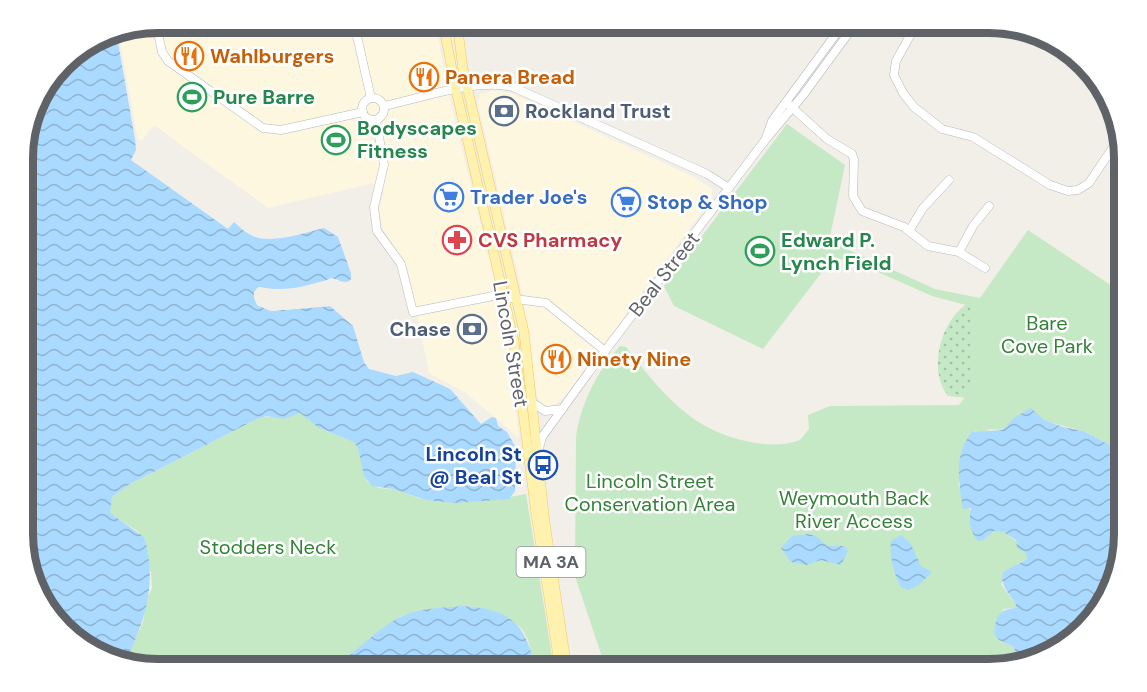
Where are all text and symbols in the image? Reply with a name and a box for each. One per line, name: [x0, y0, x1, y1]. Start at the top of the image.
restaurant icon: Wahlburgers: [173, 40, 205, 72]
place label: Wahlburgers: [210, 43, 334, 69]
restaurant icon: Panera Bread: [408, 61, 440, 93]
place label: Panera Bread: [445, 64, 575, 90]
sports icon: Pure Barre: [176, 81, 208, 113]
place label: Pure Barre: [213, 84, 315, 110]
bank icon: Rockland Trust: [488, 95, 520, 127]
place label: Rockland Trust: [525, 98, 671, 124]
place label: Bodyscapes Fitness: [357, 115, 477, 164]
sports icon: Bodyscapes Fitness: [320, 124, 352, 156]
supermarket icon: Trader Joe's: [433, 181, 465, 213]
place label: Trader Joe's: [470, 184, 588, 210]
supermarket icon: Stop & Shop: [610, 186, 642, 218]
place label: Stop & Shop: [647, 189, 768, 215]
pharmacy icon: CVS Pharmacy: [441, 224, 473, 256]
street label: Beal Street: [623, 226, 705, 322]
place label: CVS Pharmacy: [478, 227, 622, 253]
place label: Edward P. Lynch Field: [781, 227, 892, 276]
sports icon: Edward P. Lynch Field: [744, 235, 776, 267]
street label: Lincoln Street: [487, 279, 535, 409]
park label: Bare Cove Park: [1001, 310, 1093, 359]
bank icon: Chase: [456, 313, 488, 345]
place label: Chase: [389, 316, 451, 342]
restaurant icon: Ninety Nine: [540, 343, 572, 375]
place label: Ninety Nine: [577, 346, 691, 372]
place label: Lincoln St @ Beal St: [426, 441, 522, 490]
bus stop icon: Lincoln St @ Beal St: [527, 449, 559, 481]
park label: Lincoln Street Conservation Area: [565, 468, 735, 517]
park label: Weymouth Back River Access: [779, 485, 929, 534]
park label: Stodders Neck: [200, 534, 336, 560]
road number: MA 3A: [516, 547, 586, 577]

